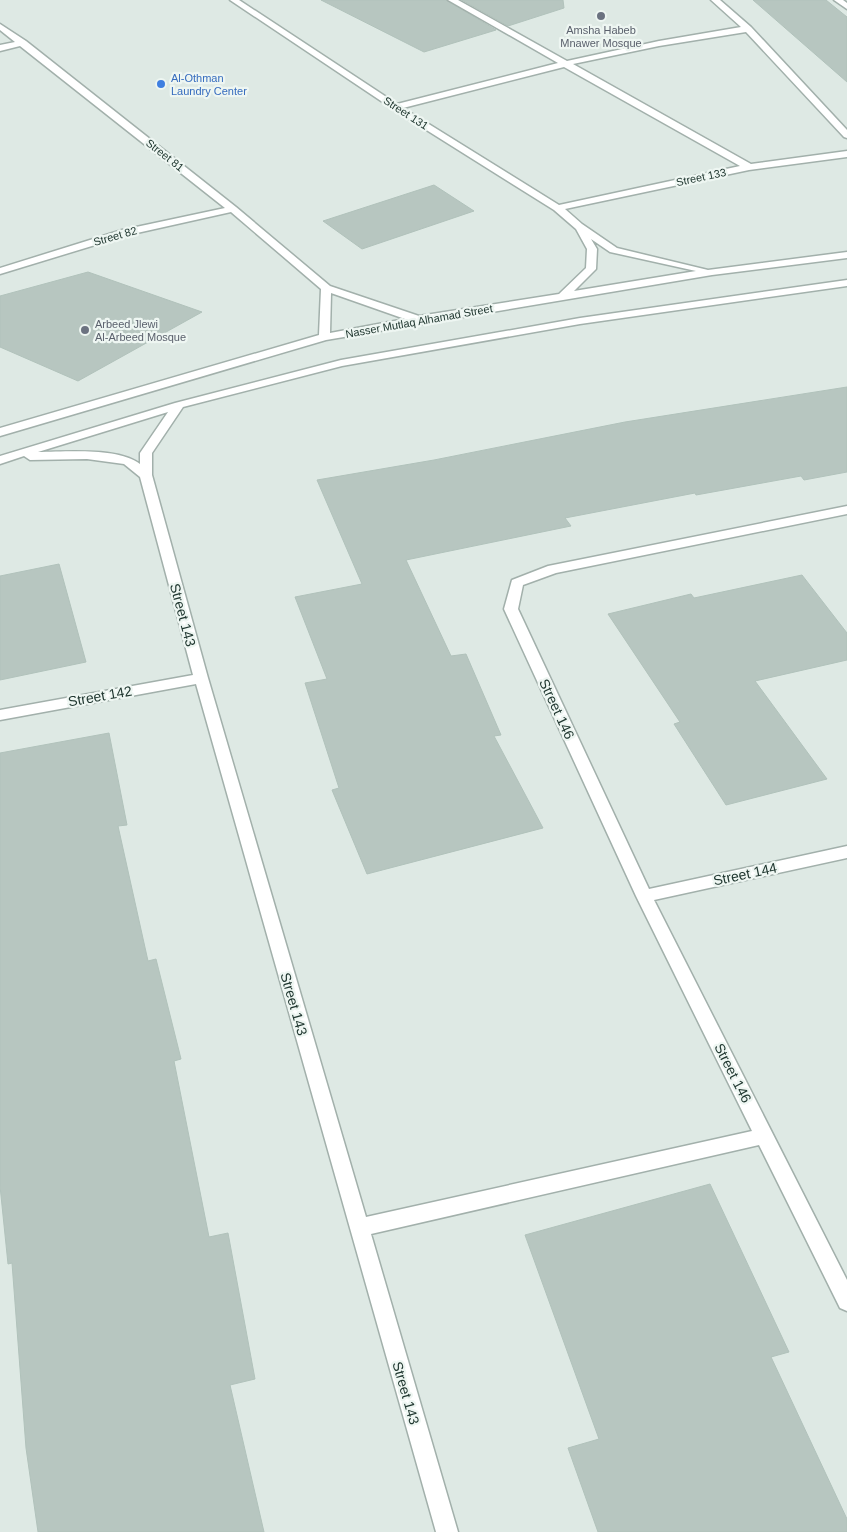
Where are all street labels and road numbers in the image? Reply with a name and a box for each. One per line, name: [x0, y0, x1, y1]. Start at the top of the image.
street label: Street 131: [381, 94, 431, 132]
street label: Street 81: [144, 137, 186, 173]
street label: Street 133: [675, 166, 727, 188]
street label: Street 82: [92, 224, 138, 248]
street label: Nasser Mutlaq Alhamad Street: [344, 302, 494, 340]
street label: Street 143: [167, 582, 199, 648]
street label: Street 146: [536, 676, 578, 742]
street label: Street 142: [67, 682, 133, 709]
street label: Street 144: [712, 859, 778, 889]
street label: Street 143: [277, 971, 311, 1037]
street label: Street 146: [711, 1041, 755, 1106]
street label: Street 143: [389, 1360, 423, 1426]

